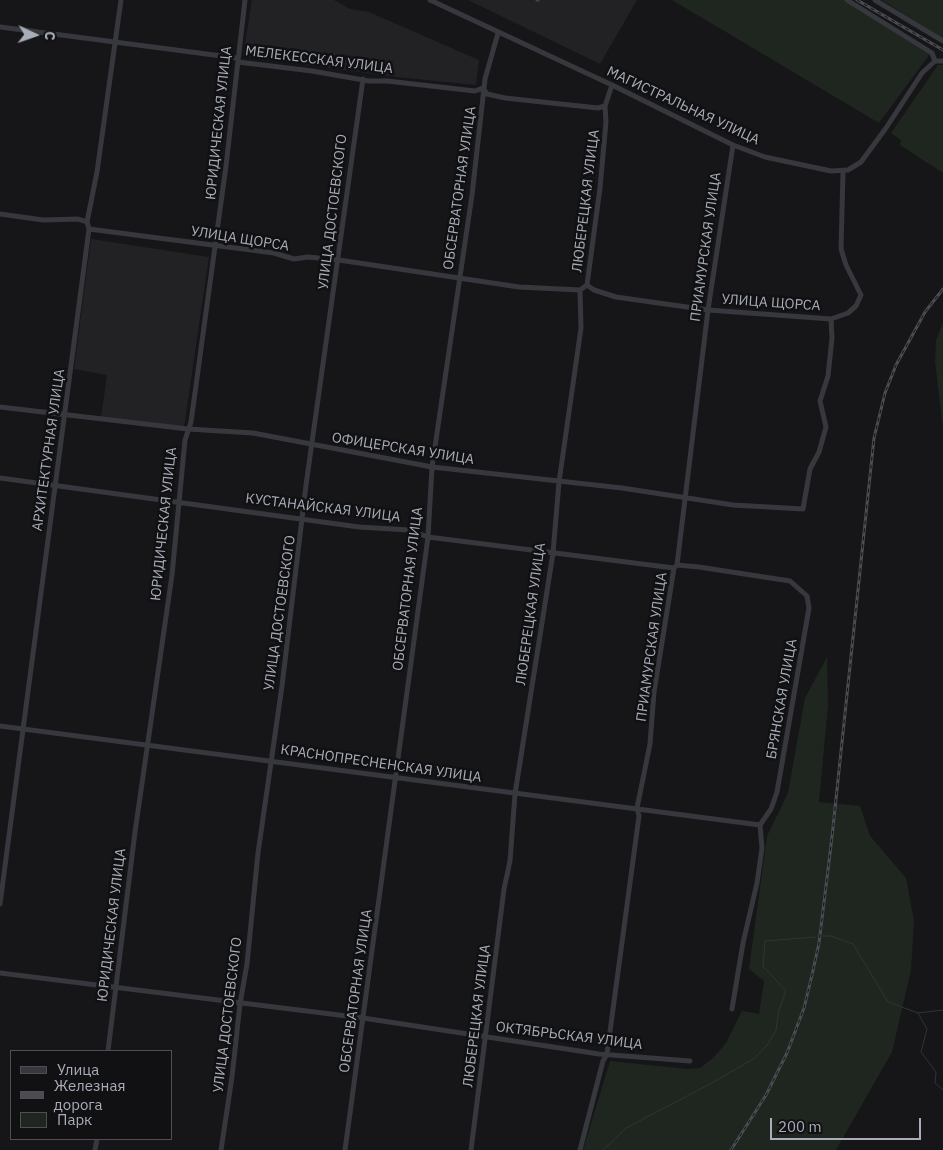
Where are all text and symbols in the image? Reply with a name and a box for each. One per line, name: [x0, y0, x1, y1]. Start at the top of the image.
north arrow: [10, 10, 60, 60]
text: С: [41, 31, 59, 41]
street label: МЕЛЕКЕССКАЯ УЛИЦА: [244, 43, 394, 77]
street label: ЮРИДИЧЕСКАЯ УЛИЦА: [203, 45, 235, 201]
street label: МАГИСТРАЛЬНАЯ УЛИЦА: [604, 63, 762, 149]
street label: ОБСЕРВАТОРНАЯ УЛИЦА: [440, 105, 480, 271]
street label: ЛЮБЕРЕЦКАЯ УЛИЦА: [569, 129, 603, 273]
street label: УЛИЦА ДОСТОЕВСКОГО: [315, 133, 351, 291]
street label: ПРИАМУРСКАЯ УЛИЦА: [687, 171, 725, 323]
street label: УЛИЦА ЩОРСА: [190, 223, 290, 255]
street label: УЛИЦА ЩОРСА: [721, 291, 821, 315]
street label: АРХИТЕКТУРНАЯ УЛИЦА: [29, 368, 69, 532]
street label: ОФИЦЕРСКАЯ УЛИЦА: [331, 429, 475, 469]
street label: ЮРИДИЧЕСКАЯ УЛИЦА: [148, 446, 180, 602]
street label: КУСТАНАЙСКАЯ УЛИЦА: [245, 490, 401, 526]
street label: ОБСЕРВАТОРНАЯ УЛИЦА: [390, 506, 426, 672]
street label: УЛИЦА ДОСТОЕВСКОГО: [261, 534, 299, 692]
street label: ЛЮБЕРЕЦКАЯ УЛИЦА: [513, 542, 549, 686]
street label: ПРИАМУРСКАЯ УЛИЦА: [633, 571, 671, 723]
street label: БРЯНСКАЯ УЛИЦА: [763, 638, 801, 760]
street label: КРАСНОПРЕСНЕНСКАЯ УЛИЦА: [279, 742, 483, 786]
street label: ЮРИДИЧЕСКАЯ УЛИЦА: [94, 847, 130, 1003]
street label: ОБСЕРВАТОРНАЯ УЛИЦА: [336, 908, 376, 1074]
street label: УЛИЦА ДОСТОЕВСКОГО: [210, 936, 246, 1094]
street label: ЛЮБЕРЕЦКАЯ УЛИЦА: [460, 944, 494, 1088]
street label: ОКТЯБРЬСКАЯ УЛИЦА: [495, 1019, 643, 1053]
legend: [10, 1050, 172, 1140]
text: Улица: [57, 1060, 99, 1079]
text: Железная дорога: [54, 1076, 125, 1114]
scale bar: [773, 1108, 924, 1140]
text: Парк: [57, 1110, 92, 1129]
text: 200 m: [778, 1117, 822, 1136]

